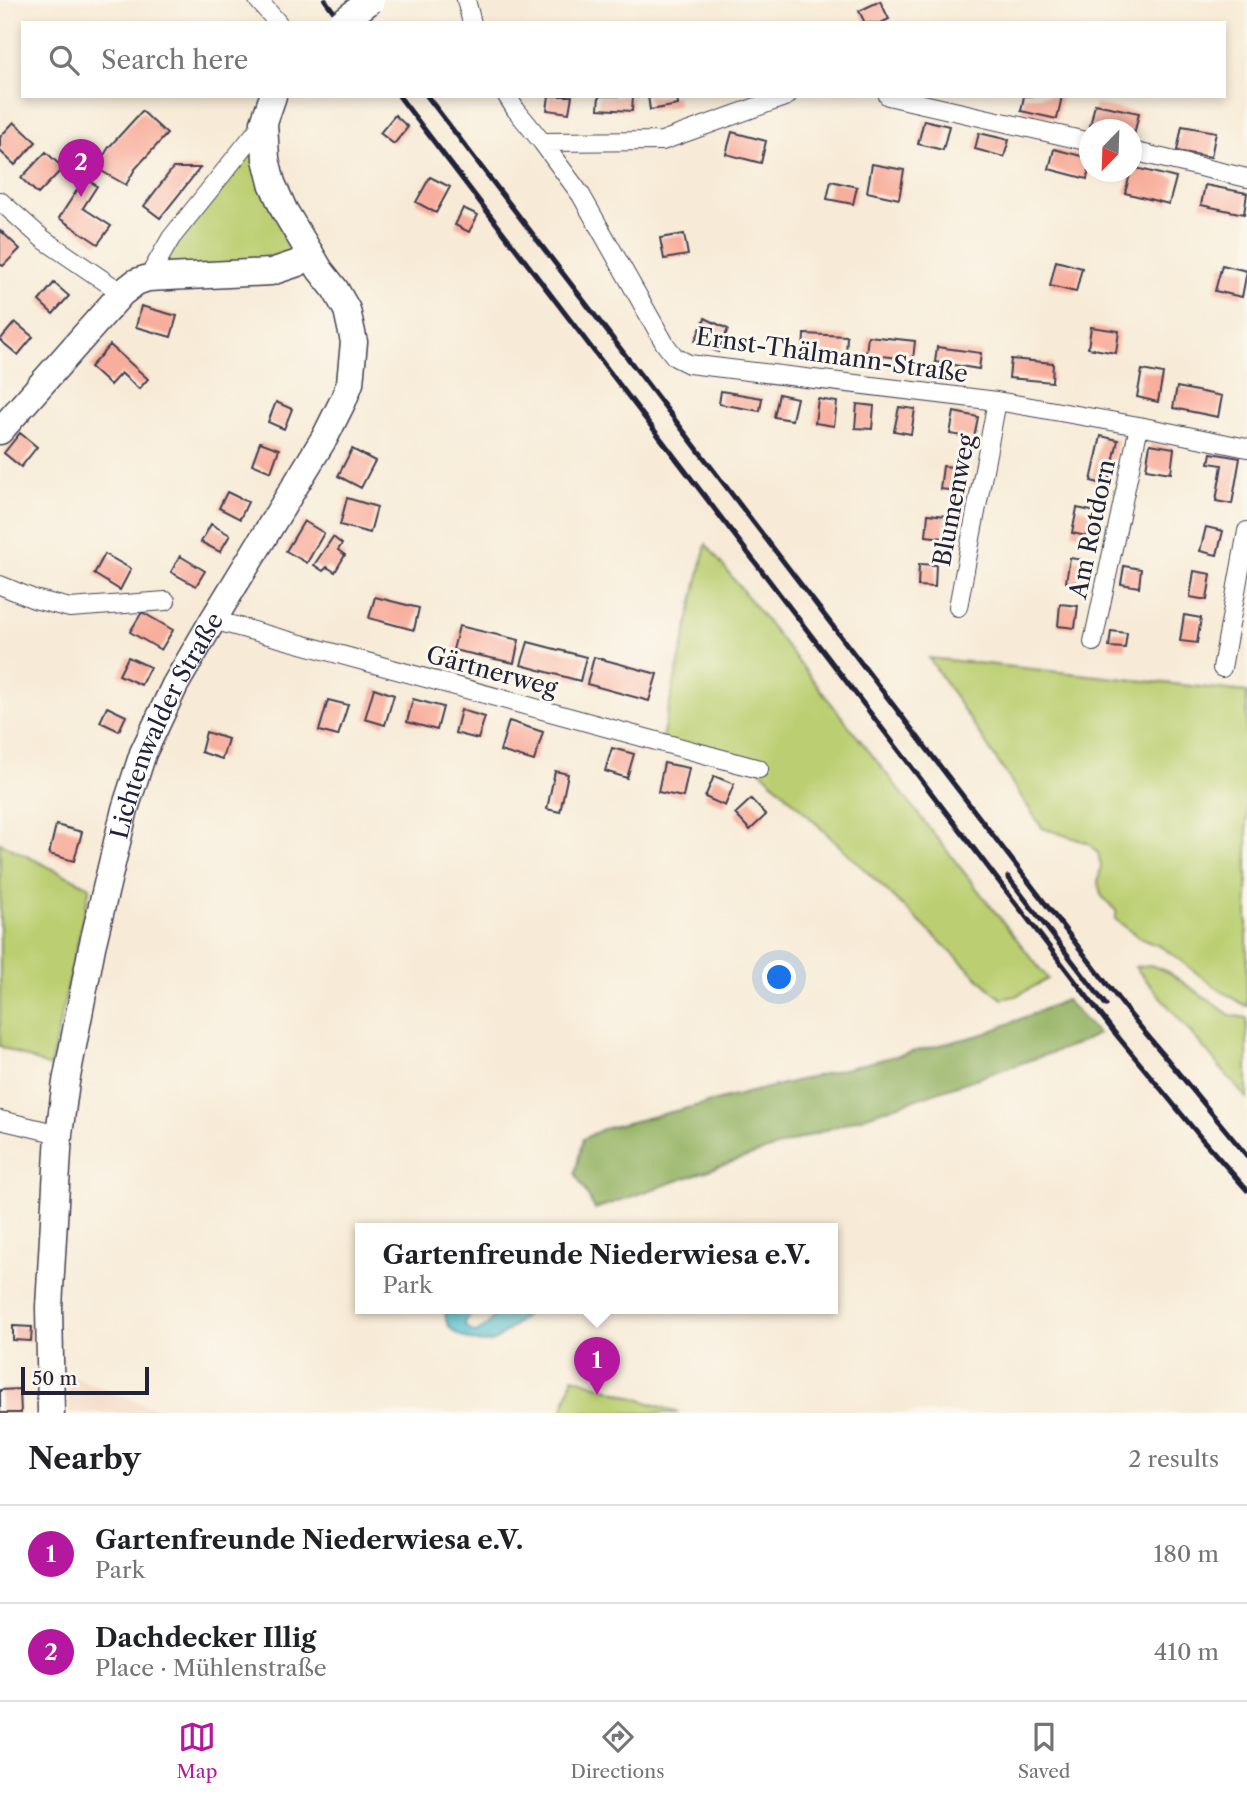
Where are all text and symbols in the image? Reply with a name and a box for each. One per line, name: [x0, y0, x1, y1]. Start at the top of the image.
search box: [21, 21, 1226, 98]
icon: search: [45, 41, 83, 79]
text: Search here: [101, 44, 248, 76]
north arrow: [1079, 119, 1142, 182]
pin: 2: [58, 139, 104, 197]
street label: Ernst-Thälmann-Straße: [694, 322, 970, 388]
street label: Blumenweg: [927, 431, 981, 569]
street label: Am Rotdorn: [1063, 457, 1121, 602]
street label: Lichtenwalder Straße: [104, 607, 229, 842]
street label: Gärtnerweg: [423, 640, 561, 702]
your location: [762, 960, 796, 994]
popup: [355, 1223, 838, 1314]
text: Gartenfreunde Niederwiesa e.V.: [382, 1239, 811, 1271]
text: Park: [382, 1271, 432, 1299]
pin: 1: [574, 1337, 620, 1395]
scale bar: [21, 1364, 149, 1396]
text: 50 m: [32, 1367, 77, 1390]
text: Nearby: [28, 1440, 141, 1477]
text: 2 results: [1128, 1445, 1219, 1473]
text: Gartenfreunde Niederwiesa e.V.: [95, 1524, 523, 1556]
text: 1: [46, 1540, 56, 1568]
text: 180 m: [1154, 1540, 1219, 1568]
text: Park: [95, 1556, 145, 1584]
text: Dachdecker Illig: [95, 1622, 316, 1654]
text: 2: [44, 1638, 58, 1666]
text: 410 m: [1154, 1638, 1219, 1666]
text: Place · Mühlenstraße: [95, 1654, 327, 1682]
tab: Map: [177, 1718, 217, 1783]
tab: Directions: [571, 1718, 664, 1783]
tab: Saved: [1018, 1718, 1070, 1783]

